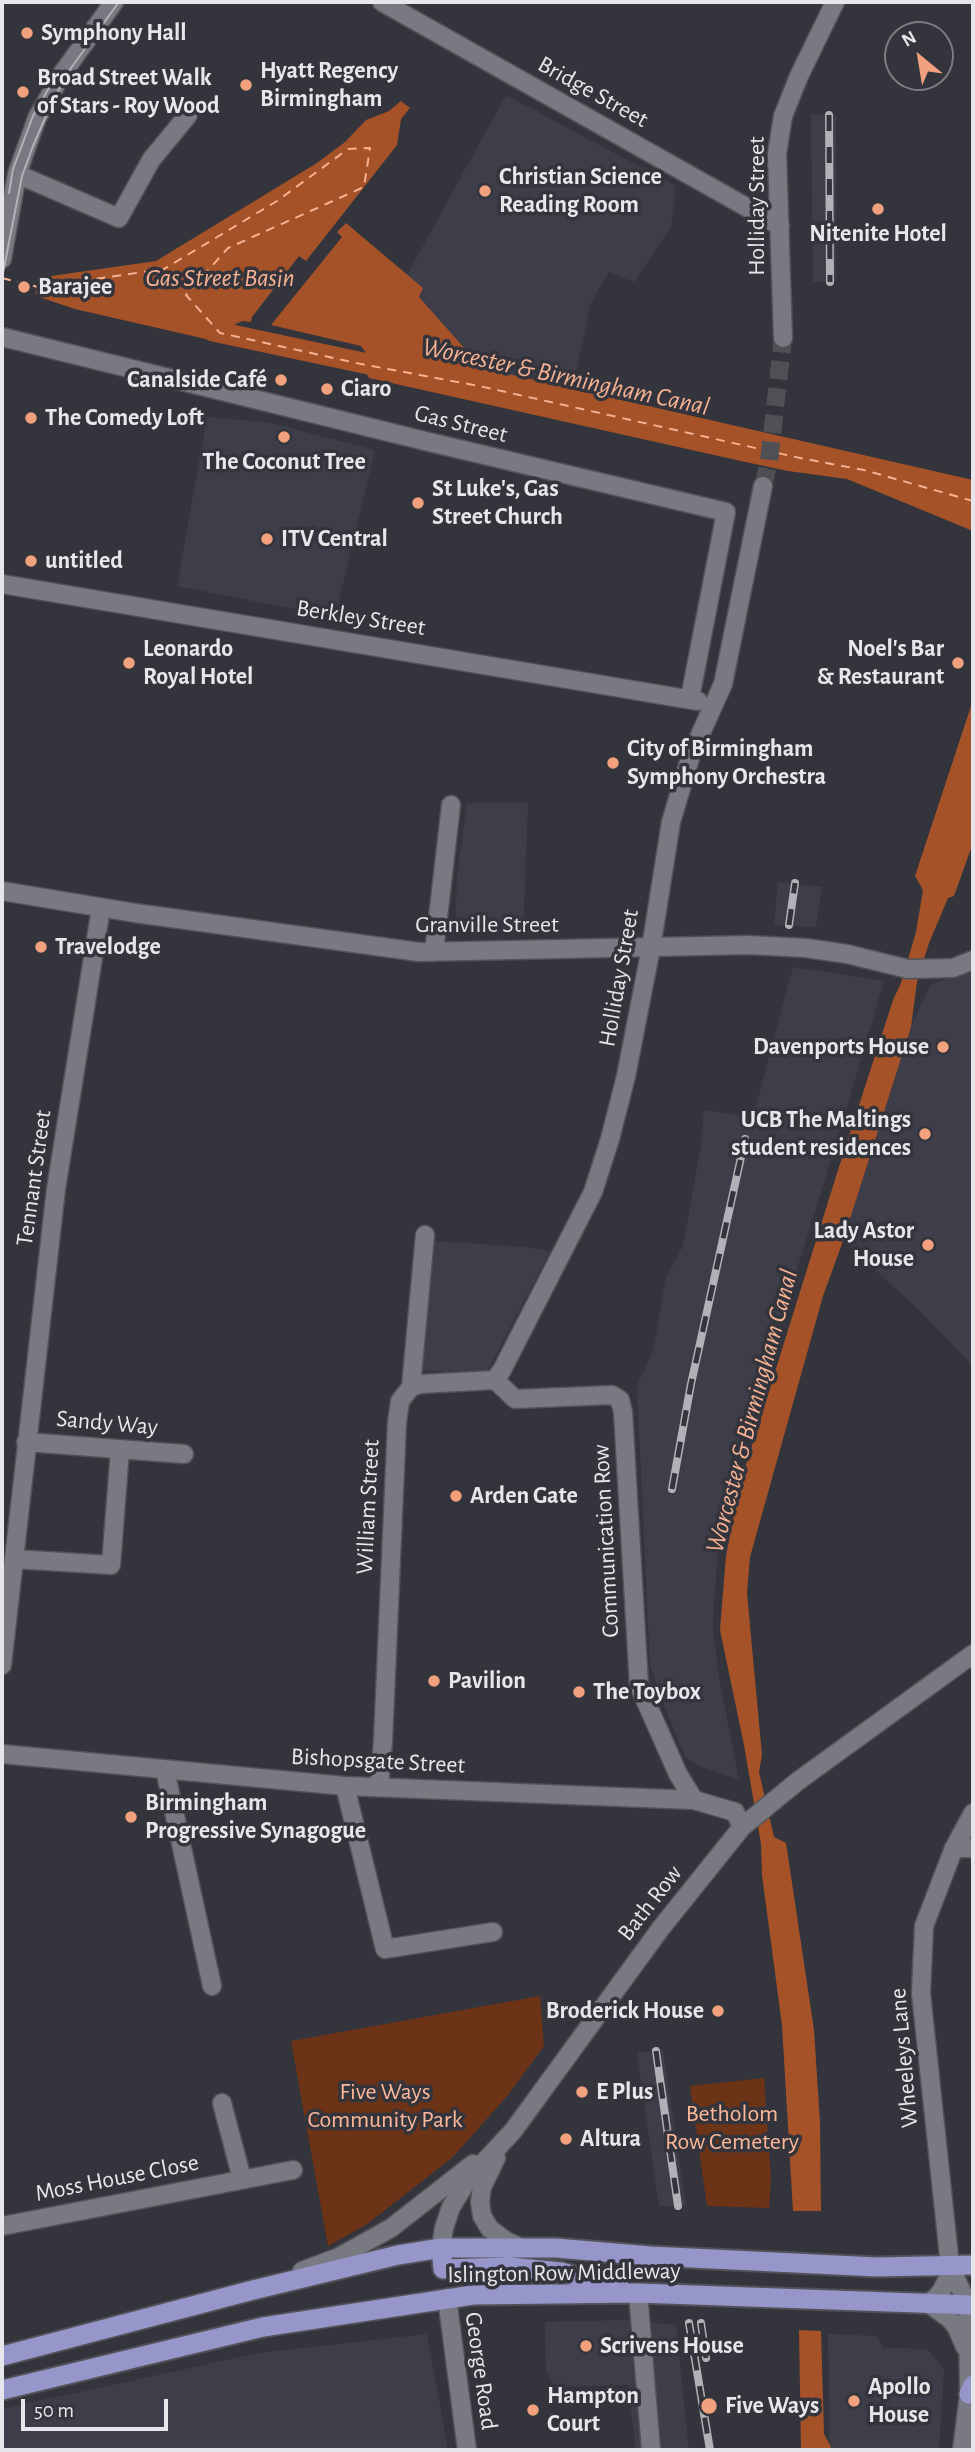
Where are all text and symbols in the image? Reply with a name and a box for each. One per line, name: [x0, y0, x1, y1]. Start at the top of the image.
place label: Symphony Hall: [41, 19, 187, 47]
north arrow: [884, 21, 954, 91]
marker: Symphony Hall: [19, 25, 35, 41]
text: N: [899, 28, 920, 51]
street label: Bridge Street: [533, 50, 653, 134]
place label: Hyatt Regency Birmingham: [260, 57, 398, 113]
place label: Broad Street Walk of Stars - Roy Wood: [37, 64, 220, 120]
marker: Hyatt Regency Birmingham: [238, 77, 254, 93]
marker: Broad Street Walk of Stars - Roy Wood: [15, 84, 31, 100]
street label: Holliday Street: [743, 136, 771, 276]
place label: Christian Science Reading Room: [499, 163, 662, 219]
marker: Christian Science Reading Room: [477, 183, 493, 199]
marker: Nitenite Hotel: [870, 201, 886, 217]
place label: Nitenite Hotel: [809, 220, 947, 248]
water label: Gas Street Basin: [145, 262, 295, 294]
place label: Barajee: [38, 273, 112, 301]
marker: Barajee: [16, 279, 32, 295]
water label: Worcester & Birmingham Canal: [420, 331, 712, 423]
place label: Canalside Café: [127, 366, 267, 394]
marker: Canalside Café: [273, 372, 289, 388]
place label: Ciaro: [341, 375, 391, 403]
marker: Ciaro: [319, 381, 335, 397]
street label: Gas Street: [412, 399, 510, 449]
place label: The Comedy Loft: [45, 404, 204, 432]
marker: The Comedy Loft: [23, 410, 39, 426]
marker: The Coconut Tree: [276, 429, 292, 445]
place label: The Coconut Tree: [202, 448, 366, 476]
place label: St Luke's, Gas Street Church: [432, 475, 563, 531]
marker: St Luke's, Gas Street Church: [410, 495, 426, 511]
place label: ITV Central: [281, 525, 388, 553]
marker: ITV Central: [259, 531, 275, 547]
place label: untitled: [45, 547, 123, 575]
marker: untitled: [23, 553, 39, 569]
street label: Berkley Street: [294, 594, 428, 642]
place label: Leonardo Royal Hotel: [143, 635, 253, 691]
place label: Noel's Bar & Restaurant: [817, 635, 944, 691]
marker: Leonardo Royal Hotel: [121, 655, 137, 671]
marker: Noel's Bar & Restaurant: [950, 655, 966, 671]
place label: City of Birmingham Symphony Orchestra: [627, 735, 826, 791]
marker: City of Birmingham Symphony Orchestra: [605, 755, 621, 771]
street label: Holliday Street: [593, 907, 645, 1049]
street label: Granville Street: [415, 911, 559, 939]
place label: Travelodge: [55, 933, 161, 961]
marker: Travelodge: [33, 939, 49, 955]
place label: Davenports House: [753, 1033, 929, 1061]
marker: Davenports House: [935, 1039, 951, 1055]
place label: UCB The Maltings student residences: [731, 1106, 911, 1162]
street label: Tennant Street: [10, 1108, 58, 1248]
marker: UCB The Maltings student residences: [917, 1126, 933, 1142]
place label: Lady Astor House: [813, 1217, 914, 1273]
marker: Lady Astor House: [920, 1237, 936, 1253]
water label: Worcester & Birmingham Canal: [699, 1266, 805, 1556]
street label: Sandy Way: [55, 1404, 159, 1442]
street label: William Street: [350, 1439, 386, 1575]
street label: Communication Row: [587, 1444, 625, 1638]
place label: Arden Gate: [470, 1482, 578, 1510]
marker: Arden Gate: [448, 1488, 464, 1504]
place label: Pavilion: [448, 1667, 526, 1695]
marker: Pavilion: [426, 1673, 442, 1689]
place label: The Toybox: [593, 1678, 701, 1706]
marker: The Toybox: [571, 1684, 587, 1700]
street label: Bishopsgate Street: [290, 1742, 466, 1780]
place label: Birmingham Progressive Synagogue: [145, 1789, 366, 1845]
marker: Birmingham Progressive Synagogue: [123, 1809, 139, 1825]
street label: Bath Row: [612, 1859, 688, 1947]
street label: Wheeleys Lane: [884, 1987, 924, 2129]
place label: Broderick House: [546, 1997, 704, 2025]
marker: Broderick House: [710, 2003, 726, 2019]
park label: Five Ways Community Park: [307, 2078, 463, 2134]
place label: E Plus: [596, 2078, 653, 2106]
marker: E Plus: [574, 2084, 590, 2100]
park label: Betholom Row Cemetery: [665, 2100, 799, 2156]
place label: Altura: [580, 2125, 641, 2153]
marker: Altura: [558, 2131, 574, 2147]
street label: Moss House Close: [33, 2148, 201, 2208]
street label: Islington Row Middleway: [447, 2257, 681, 2289]
street label: George Road: [458, 2310, 504, 2432]
place label: Scrivens House: [600, 2332, 744, 2360]
marker: Scrivens House: [578, 2338, 594, 2354]
place label: Apollo House: [868, 2373, 931, 2429]
place label: Hampton Court: [547, 2382, 639, 2438]
scale bar: [24, 2386, 172, 2430]
place label: Five Ways: [725, 2392, 819, 2420]
marker: Apollo House: [846, 2393, 862, 2409]
marker: Five Ways: [699, 2396, 719, 2416]
text: 50 m: [34, 2400, 74, 2421]
marker: Hampton Court: [525, 2402, 541, 2418]

